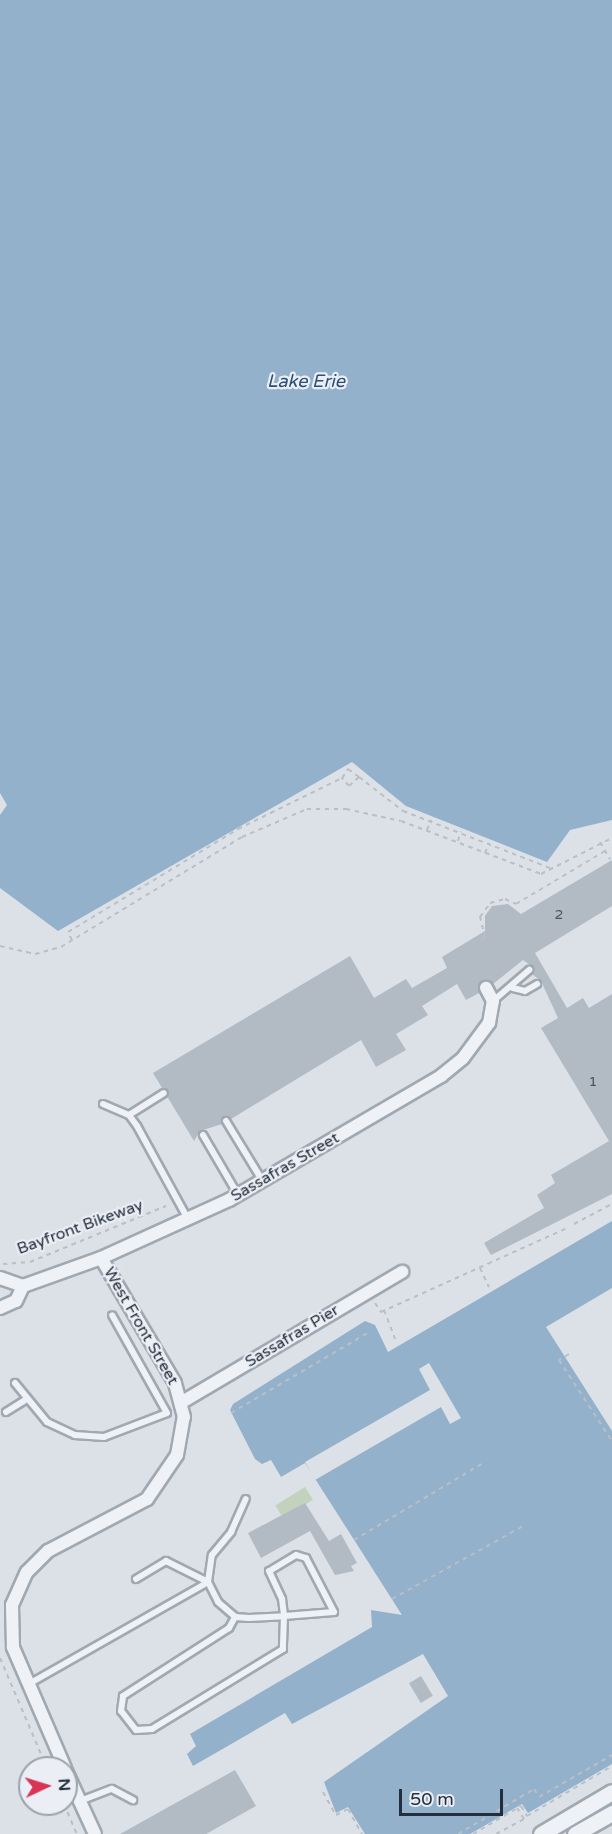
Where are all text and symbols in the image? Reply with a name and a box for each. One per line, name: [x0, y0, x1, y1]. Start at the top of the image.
water label: Lake Erie: [267, 370, 345, 392]
house number: 2: [555, 907, 563, 923]
house number: 1: [589, 1074, 597, 1090]
street label: Sassafras Street: [227, 1128, 343, 1206]
street label: Bayfront Bikeway: [14, 1195, 146, 1259]
street label: West Front Street: [99, 1264, 183, 1388]
street label: Sassafras Pier: [242, 1301, 342, 1371]
north arrow: [18, 1756, 78, 1816]
scale bar: [402, 1777, 506, 1815]
text: N: [54, 1778, 74, 1792]
text: 50 m: [410, 1788, 454, 1810]

